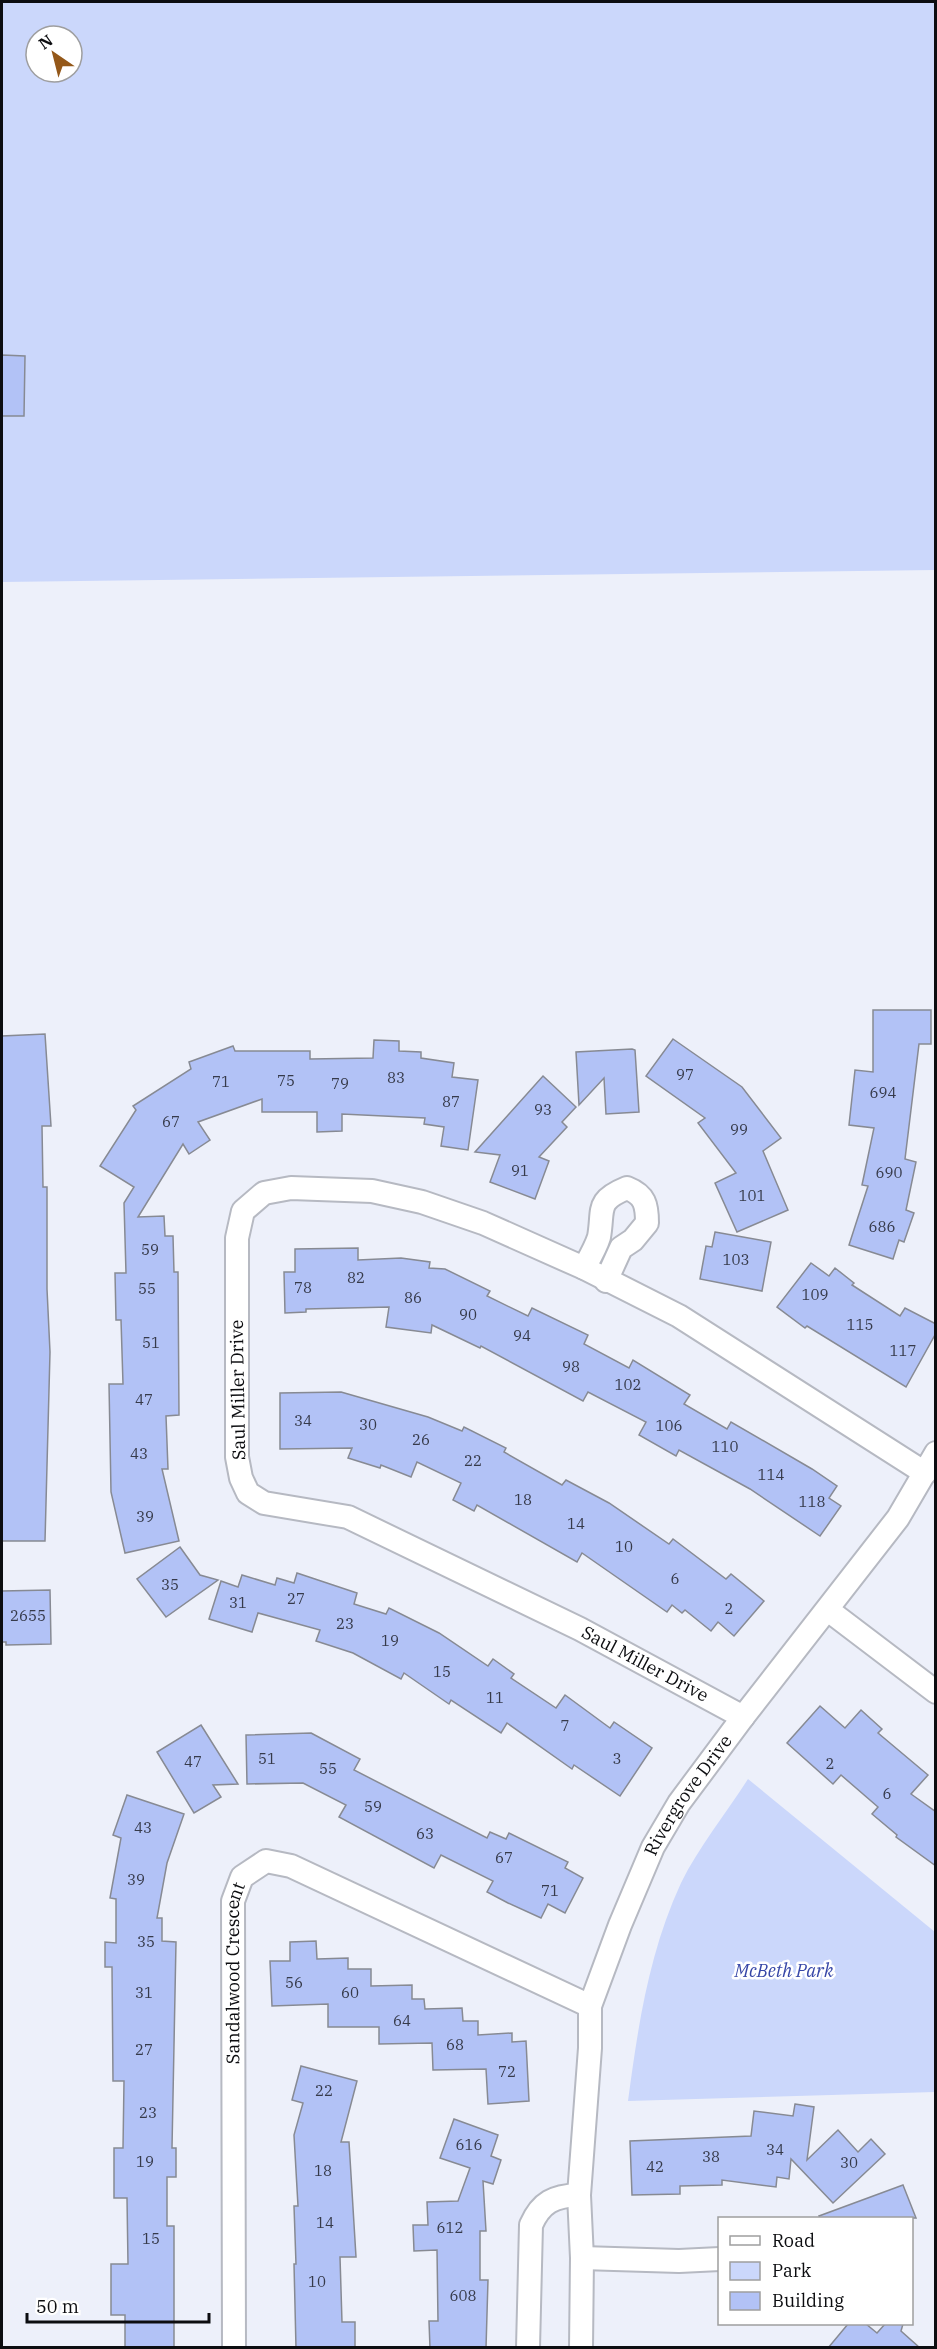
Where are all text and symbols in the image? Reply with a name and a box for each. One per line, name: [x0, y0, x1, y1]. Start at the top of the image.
north arrow: [24, 24, 84, 84]
text: N: [34, 30, 56, 54]
house number: 97: [676, 1065, 694, 1084]
house number: 83: [387, 1068, 405, 1087]
house number: 75: [277, 1071, 295, 1090]
house number: 71: [212, 1072, 230, 1091]
house number: 79: [331, 1074, 349, 1093]
house number: 694: [869, 1083, 897, 1102]
house number: 87: [442, 1092, 460, 1111]
house number: 93: [534, 1100, 552, 1119]
house number: 67: [162, 1112, 180, 1131]
house number: 99: [730, 1120, 748, 1139]
house number: 91: [511, 1161, 529, 1180]
house number: 690: [875, 1163, 903, 1182]
house number: 101: [738, 1186, 766, 1205]
house number: 686: [868, 1217, 896, 1236]
house number: 59: [141, 1240, 159, 1259]
house number: 103: [722, 1250, 750, 1269]
house number: 82: [347, 1268, 365, 1287]
house number: 78: [294, 1278, 312, 1297]
house number: 55: [138, 1279, 156, 1298]
house number: 109: [801, 1285, 829, 1304]
house number: 86: [404, 1288, 422, 1307]
house number: 90: [459, 1305, 477, 1324]
house number: 115: [846, 1315, 874, 1334]
street label: Saul Miller Drive: [225, 1320, 250, 1460]
house number: 94: [513, 1326, 531, 1345]
house number: 51: [142, 1333, 160, 1352]
house number: 117: [889, 1341, 917, 1360]
house number: 98: [562, 1357, 580, 1376]
house number: 102: [614, 1375, 642, 1394]
house number: 47: [135, 1390, 153, 1409]
house number: 34: [294, 1411, 312, 1430]
house number: 30: [359, 1415, 377, 1434]
house number: 106: [655, 1416, 683, 1435]
house number: 26: [412, 1430, 430, 1449]
house number: 110: [711, 1437, 739, 1456]
house number: 43: [130, 1444, 148, 1463]
house number: 22: [464, 1451, 482, 1470]
house number: 114: [757, 1465, 785, 1484]
house number: 18: [514, 1490, 532, 1509]
house number: 118: [798, 1492, 826, 1511]
house number: 39: [136, 1507, 154, 1526]
house number: 14: [567, 1514, 585, 1533]
house number: 10: [615, 1537, 633, 1556]
house number: 6: [670, 1569, 680, 1588]
house number: 35: [161, 1575, 179, 1594]
house number: 27: [287, 1589, 305, 1608]
house number: 31: [229, 1593, 247, 1612]
house number: 2: [724, 1599, 734, 1618]
house number: 2655: [10, 1606, 46, 1625]
house number: 23: [336, 1614, 354, 1633]
street label: Saul Miller Drive: [578, 1620, 713, 1707]
house number: 19: [381, 1631, 399, 1650]
house number: 15: [433, 1662, 451, 1681]
house number: 11: [486, 1688, 504, 1707]
house number: 7: [560, 1716, 570, 1735]
street label: Rivergrove Drive: [639, 1730, 737, 1859]
house number: 51: [258, 1749, 276, 1768]
house number: 3: [612, 1749, 622, 1768]
house number: 47: [184, 1752, 202, 1771]
house number: 2: [825, 1754, 835, 1773]
house number: 55: [319, 1759, 337, 1778]
house number: 6: [882, 1784, 892, 1803]
house number: 59: [364, 1797, 382, 1816]
house number: 43: [134, 1818, 152, 1837]
house number: 63: [416, 1824, 434, 1843]
house number: 67: [495, 1848, 513, 1867]
house number: 39: [127, 1870, 145, 1889]
street label: Sandalwood Crescent: [221, 1879, 250, 2064]
house number: 71: [541, 1881, 559, 1900]
house number: 35: [137, 1932, 155, 1951]
park label: McBeth Park: [734, 1959, 834, 1982]
house number: 56: [285, 1973, 303, 1992]
house number: 31: [135, 1983, 153, 2002]
house number: 60: [341, 1983, 359, 2002]
house number: 64: [393, 2011, 411, 2030]
house number: 68: [446, 2035, 464, 2054]
house number: 27: [135, 2040, 153, 2059]
house number: 72: [498, 2062, 516, 2081]
house number: 22: [315, 2081, 333, 2100]
house number: 23: [139, 2103, 157, 2122]
house number: 616: [455, 2135, 483, 2154]
house number: 34: [766, 2140, 784, 2159]
house number: 38: [702, 2147, 720, 2166]
house number: 19: [136, 2152, 154, 2171]
house number: 30: [840, 2153, 858, 2172]
house number: 42: [646, 2157, 664, 2176]
house number: 18: [314, 2161, 332, 2180]
house number: 14: [316, 2213, 334, 2232]
legend: [718, 2217, 913, 2325]
house number: 612: [436, 2218, 464, 2237]
house number: 15: [142, 2229, 160, 2248]
text: Road: [772, 2229, 815, 2252]
text: Park: [772, 2259, 812, 2282]
house number: 10: [308, 2272, 326, 2291]
scale bar: [27, 2286, 208, 2324]
house number: 608: [449, 2286, 477, 2305]
text: Building: [772, 2289, 844, 2312]
text: 50 m: [36, 2295, 79, 2318]

